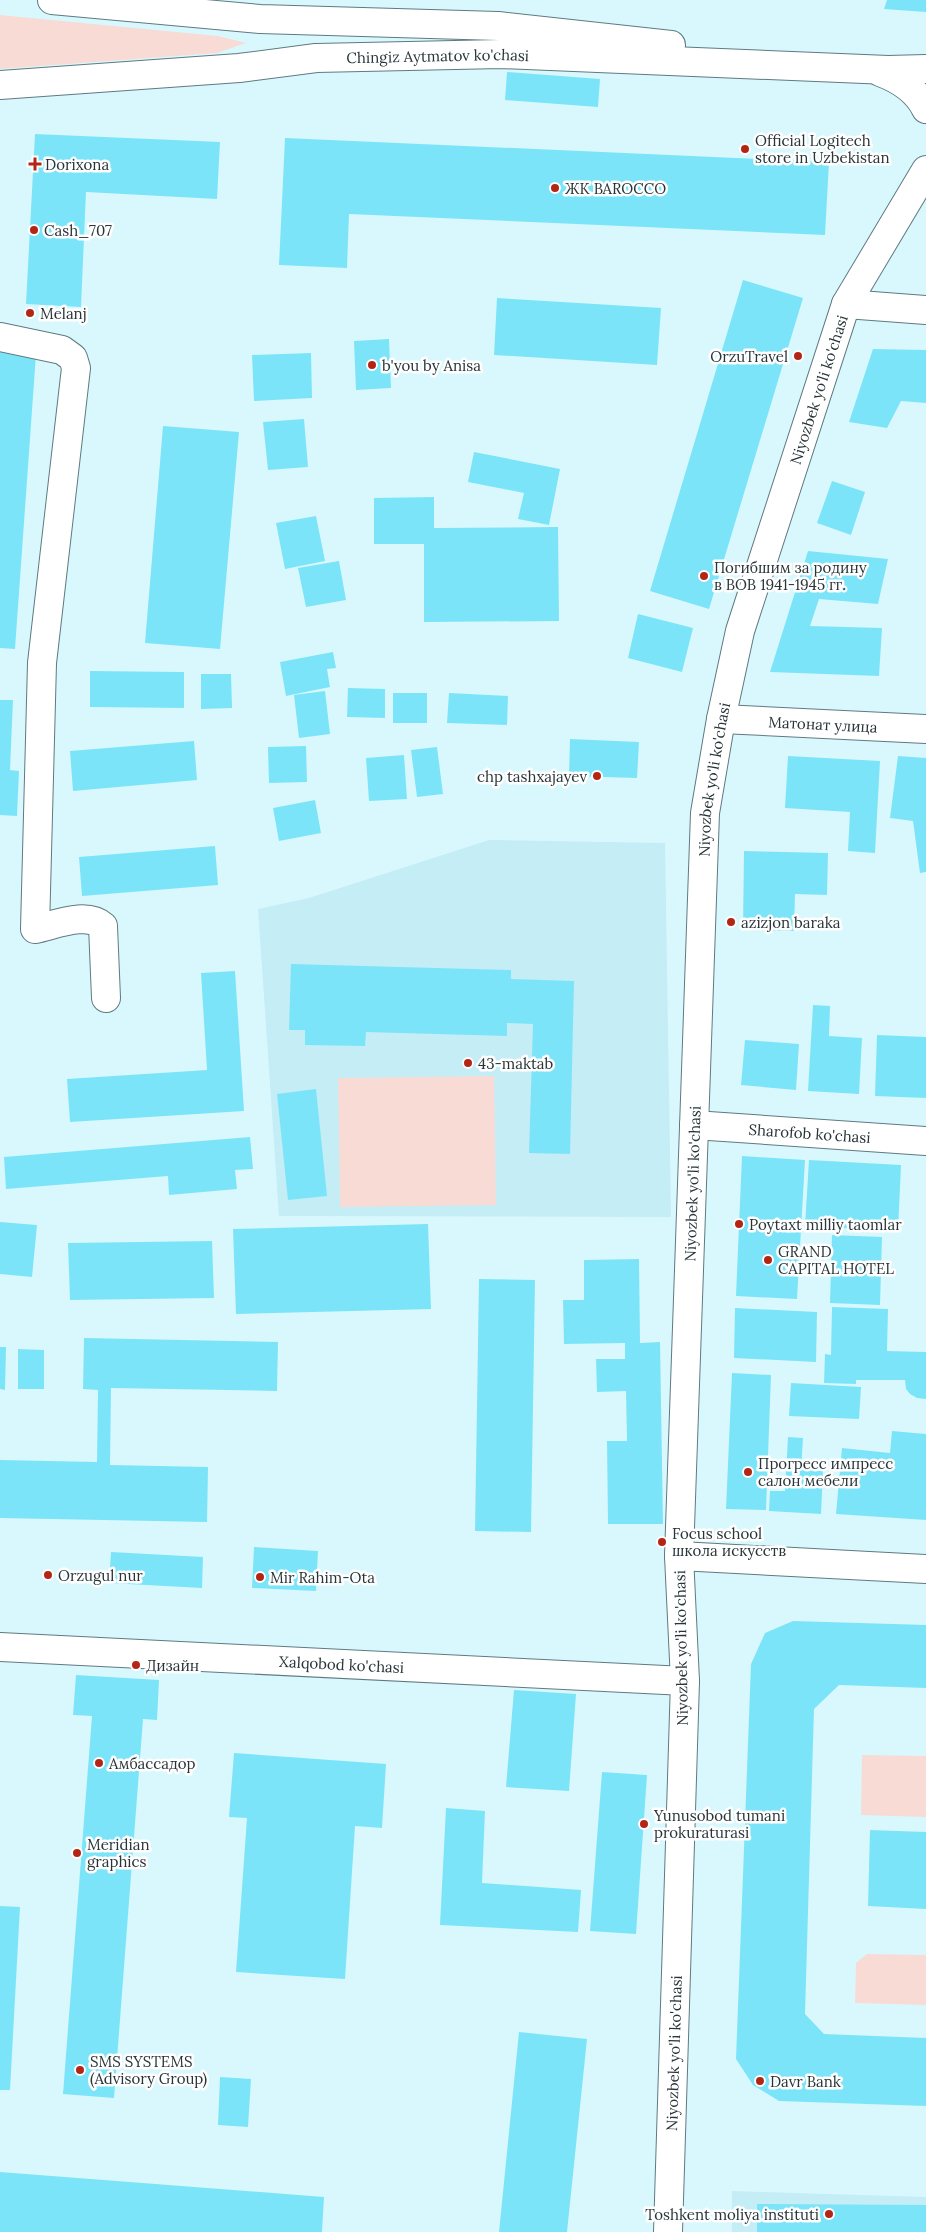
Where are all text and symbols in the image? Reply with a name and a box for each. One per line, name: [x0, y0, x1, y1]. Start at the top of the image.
street label: Chingiz Aytmatov ko'chasi: [346, 44, 529, 67]
place label: Official Logitech store in Uzbekistan: [755, 131, 890, 167]
marker: Official Logitech store in Uzbekistan: [739, 143, 751, 155]
place label: Dorixona: [45, 155, 109, 174]
marker: Dorixona: [29, 158, 41, 170]
place label: ЖК BAROCCO: [565, 179, 666, 198]
marker: ЖК BAROCCO: [549, 182, 561, 194]
place label: Cash_707: [44, 221, 112, 240]
marker: Cash_707: [28, 224, 40, 236]
place label: Melanj: [40, 304, 87, 323]
marker: Melanj: [24, 307, 36, 319]
street label: Niyozbek yo'li ko'chasi: [785, 313, 851, 467]
place label: OrzuTravel: [710, 347, 788, 366]
marker: OrzuTravel: [792, 350, 804, 362]
place label: b'you by Anisa: [382, 356, 481, 375]
marker: b'you by Anisa: [366, 359, 378, 371]
place label: Погибшим за родину в ВОВ 1941-1945 гг.: [714, 558, 867, 594]
marker: Погибшим за родину в ВОВ 1941-1945 гг.: [698, 570, 710, 582]
street label: Niyozbek yo'li ko'chasi: [694, 701, 734, 857]
street label: Матонат улица: [768, 712, 878, 736]
place label: chp tashxajayev: [477, 767, 587, 786]
marker: chp tashxajayev: [591, 770, 603, 782]
place label: azizjon baraka: [741, 913, 841, 932]
marker: azizjon baraka: [725, 916, 737, 928]
place label: 43-maktab: [478, 1054, 554, 1073]
marker: 43-maktab: [462, 1057, 474, 1069]
street label: Niyozbek yo'li ko'chasi: [680, 1105, 704, 1262]
street label: Sharofob ko'chasi: [748, 1119, 871, 1147]
place label: Poytaxt milliy taomlar: [749, 1215, 902, 1234]
marker: Poytaxt milliy taomlar: [733, 1218, 745, 1230]
place label: GRAND CAPITAL HOTEL: [778, 1242, 894, 1278]
marker: GRAND CAPITAL HOTEL: [762, 1254, 774, 1266]
place label: Прогресс импресс салон мебели: [758, 1454, 893, 1490]
marker: Прогресс импресс салон мебели: [742, 1466, 754, 1478]
place label: Focus school школа искусств: [672, 1524, 786, 1560]
marker: Focus school школа искусств: [656, 1536, 668, 1548]
place label: Orzugul nur: [58, 1566, 143, 1585]
place label: Mir Rahim-Ota: [270, 1568, 375, 1587]
marker: Orzugul nur: [42, 1569, 54, 1581]
street label: Niyozbek yo'li ko'chasi: [670, 1570, 692, 1726]
marker: Mir Rahim-Ota: [254, 1571, 266, 1583]
street label: Xalqobod ko'chasi: [279, 1651, 405, 1677]
place label: Дизайн: [146, 1656, 199, 1675]
marker: Дизайн: [130, 1659, 142, 1671]
place label: Амбассадор: [108, 1754, 196, 1773]
marker: Амбассадор: [93, 1757, 105, 1769]
place label: Yunusobod tumani prokuraturasi: [653, 1806, 785, 1842]
marker: Yunusobod tumani prokuraturasi: [638, 1818, 650, 1830]
place label: Meridian graphics: [87, 1835, 150, 1871]
marker: Meridian graphics: [71, 1847, 83, 1859]
street label: Niyozbek yo'li ko'chasi: [662, 1975, 685, 2131]
place label: SMS SYSTEMS (Advisory Group): [90, 2052, 208, 2089]
marker: SMS SYSTEMS (Advisory Group): [74, 2064, 86, 2076]
place label: Davr Bank: [770, 2072, 841, 2091]
marker: Davr Bank: [754, 2075, 766, 2087]
place label: Toshkent moliya instituti: [645, 2205, 819, 2224]
marker: Toshkent moliya instituti: [823, 2208, 835, 2220]

